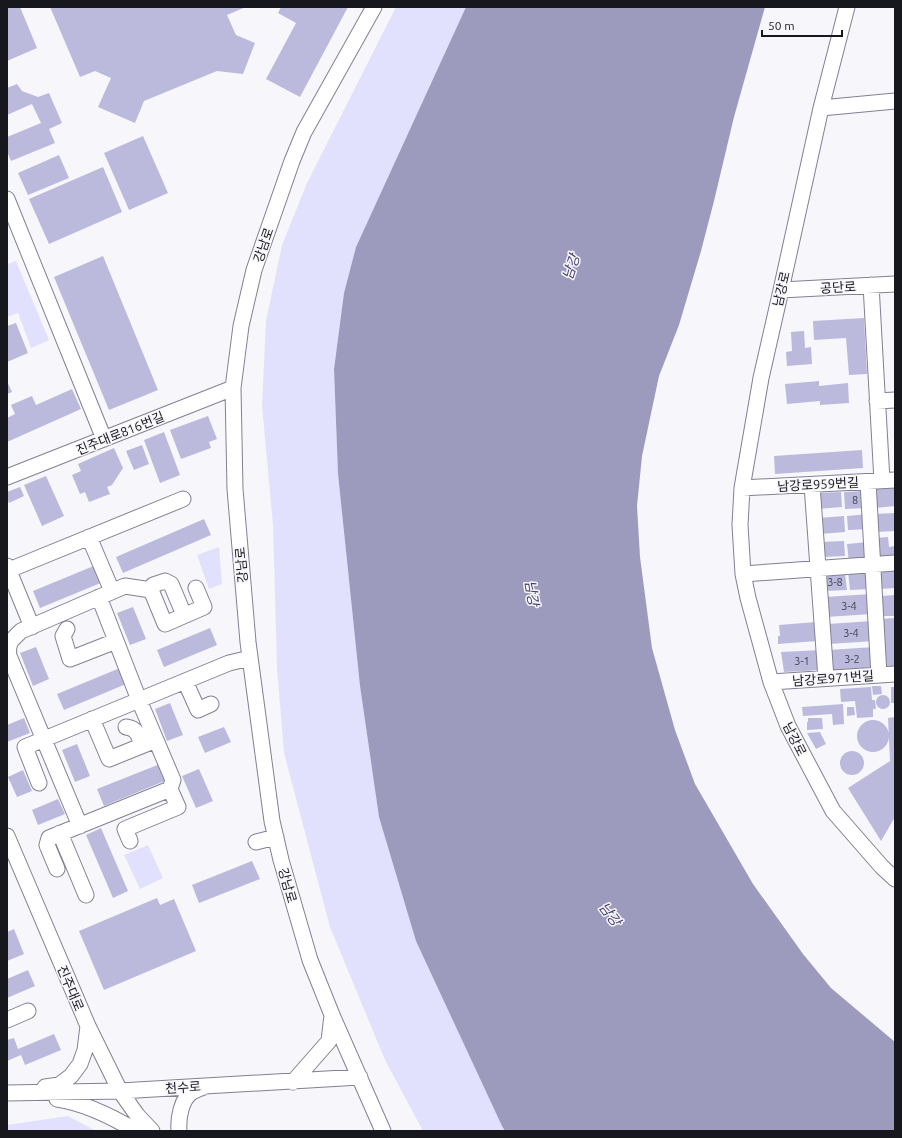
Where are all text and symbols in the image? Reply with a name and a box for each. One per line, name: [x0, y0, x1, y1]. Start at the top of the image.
scale bar: [762, 12, 842, 38]
text: 50 m: [768, 19, 795, 32]
street label: 강남로: [251, 226, 275, 264]
water label: 남강: [559, 250, 583, 282]
street label: 남강로: [770, 270, 792, 308]
street label: 공단로: [820, 279, 856, 295]
street label: 진주대로816번길: [74, 409, 166, 457]
street label: 남강로959번길: [777, 475, 859, 493]
house number: 8: [852, 494, 858, 506]
street label: 강남로: [232, 546, 250, 583]
house number: 3-8: [827, 576, 843, 588]
water label: 남강: [522, 579, 542, 609]
house number: 3-4: [841, 600, 857, 612]
house number: 3-4: [843, 627, 859, 639]
house number: 3-2: [844, 653, 860, 665]
house number: 3-1: [794, 655, 810, 667]
street label: 남강로971번길: [792, 668, 874, 688]
street label: 남강로: [781, 720, 809, 758]
street label: 강남로: [276, 866, 300, 904]
water label: 남강: [596, 899, 626, 931]
street label: 진주대로: [55, 963, 87, 1013]
street label: 천수로: [165, 1079, 201, 1095]

